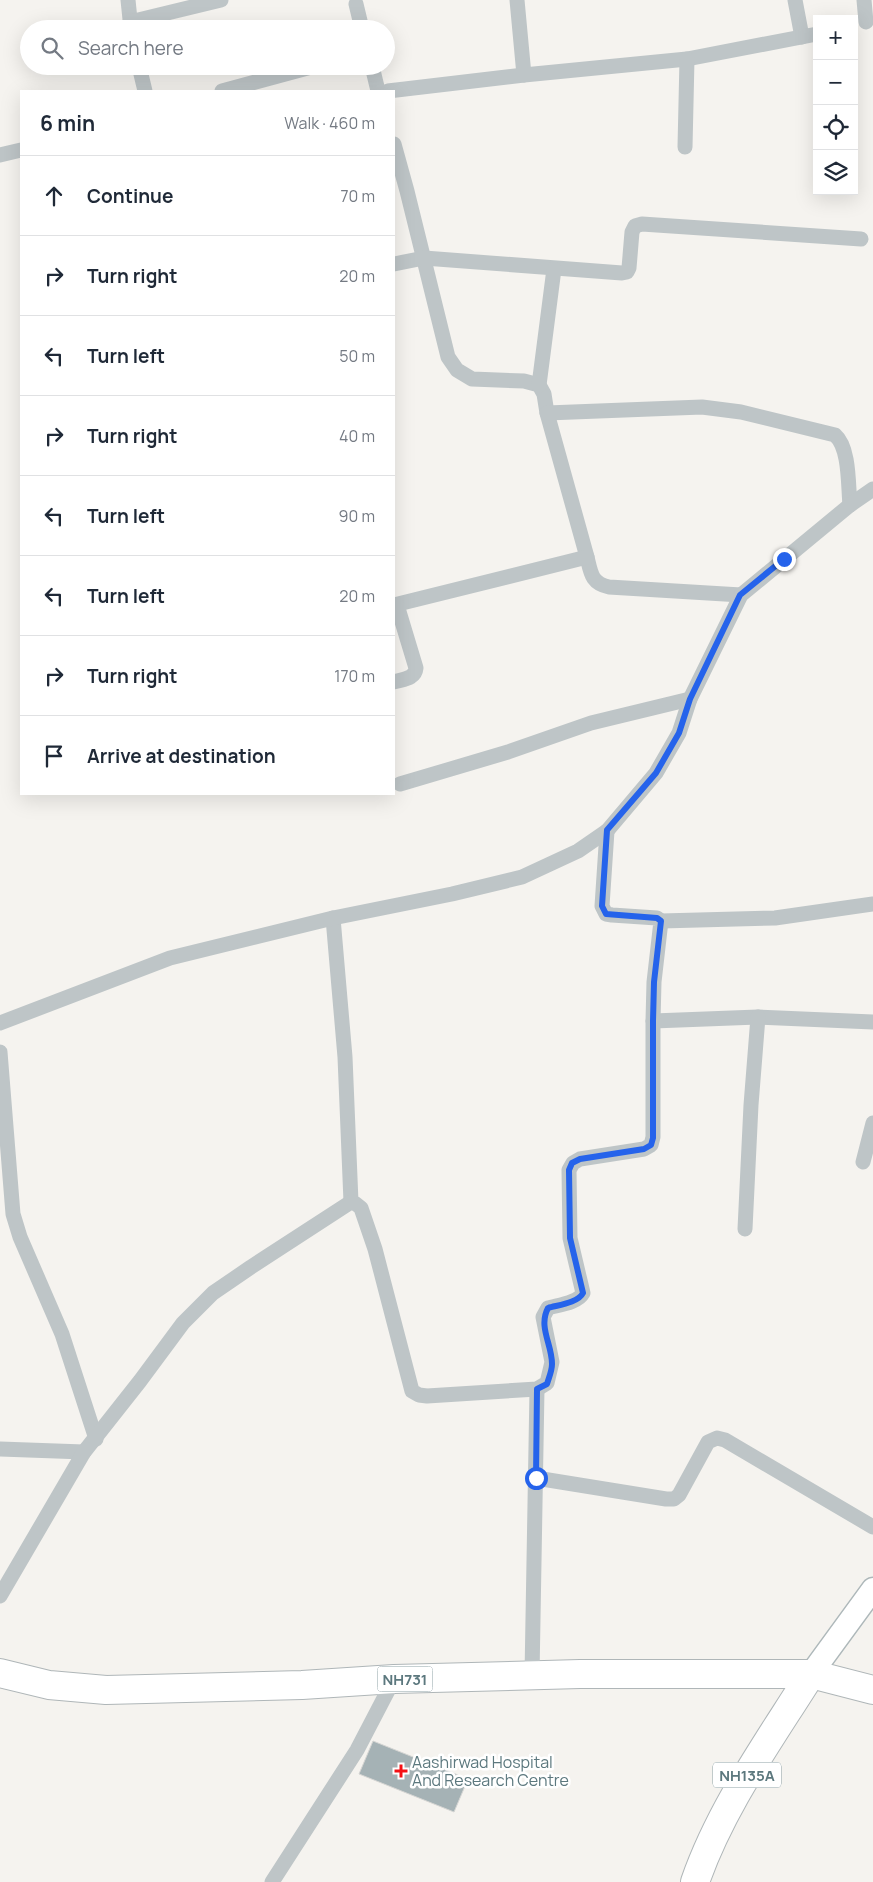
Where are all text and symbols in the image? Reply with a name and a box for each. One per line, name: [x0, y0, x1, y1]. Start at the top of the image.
map controls: [813, 15, 858, 195]
button: +: [813, 15, 858, 60]
search box: [20, 20, 395, 75]
icon: search: [38, 34, 66, 62]
text: Search here: [78, 35, 184, 61]
button: −: [813, 60, 858, 105]
button: locate: [813, 105, 858, 150]
text: 6 min: [40, 109, 95, 137]
text: Walk · 460 m: [284, 112, 375, 134]
button: layers: [813, 150, 858, 195]
icon: ahead: [40, 182, 68, 210]
text: Continue: [87, 183, 173, 209]
text: 70 m: [340, 185, 375, 207]
icon: right: [40, 262, 68, 290]
text: Turn right: [87, 263, 177, 289]
text: 20 m: [339, 265, 375, 287]
icon: left: [40, 342, 68, 370]
text: Turn left: [87, 343, 165, 369]
text: 50 m: [339, 345, 375, 367]
icon: right: [40, 422, 68, 450]
text: Turn right: [87, 423, 177, 449]
text: 40 m: [339, 425, 375, 447]
icon: left: [40, 502, 68, 530]
text: Turn left: [87, 503, 165, 529]
text: 90 m: [339, 505, 375, 527]
route end: [773, 548, 796, 571]
icon: left: [40, 582, 68, 610]
text: Turn left: [87, 583, 165, 609]
text: 20 m: [339, 585, 375, 607]
icon: right: [40, 662, 68, 690]
text: Turn right: [87, 663, 177, 689]
text: 170 m: [334, 665, 375, 687]
icon: arrive: [40, 742, 68, 770]
text: Arrive at destination: [87, 743, 276, 769]
route start: [525, 1467, 548, 1490]
road number: NH731: [378, 1666, 432, 1692]
place label: Aashirwad Hospital And Research Centre: [412, 1751, 569, 1791]
road number: NH135A: [713, 1762, 781, 1788]
marker: Aashirwad Hospital And Research Centre: [394, 1764, 408, 1778]

